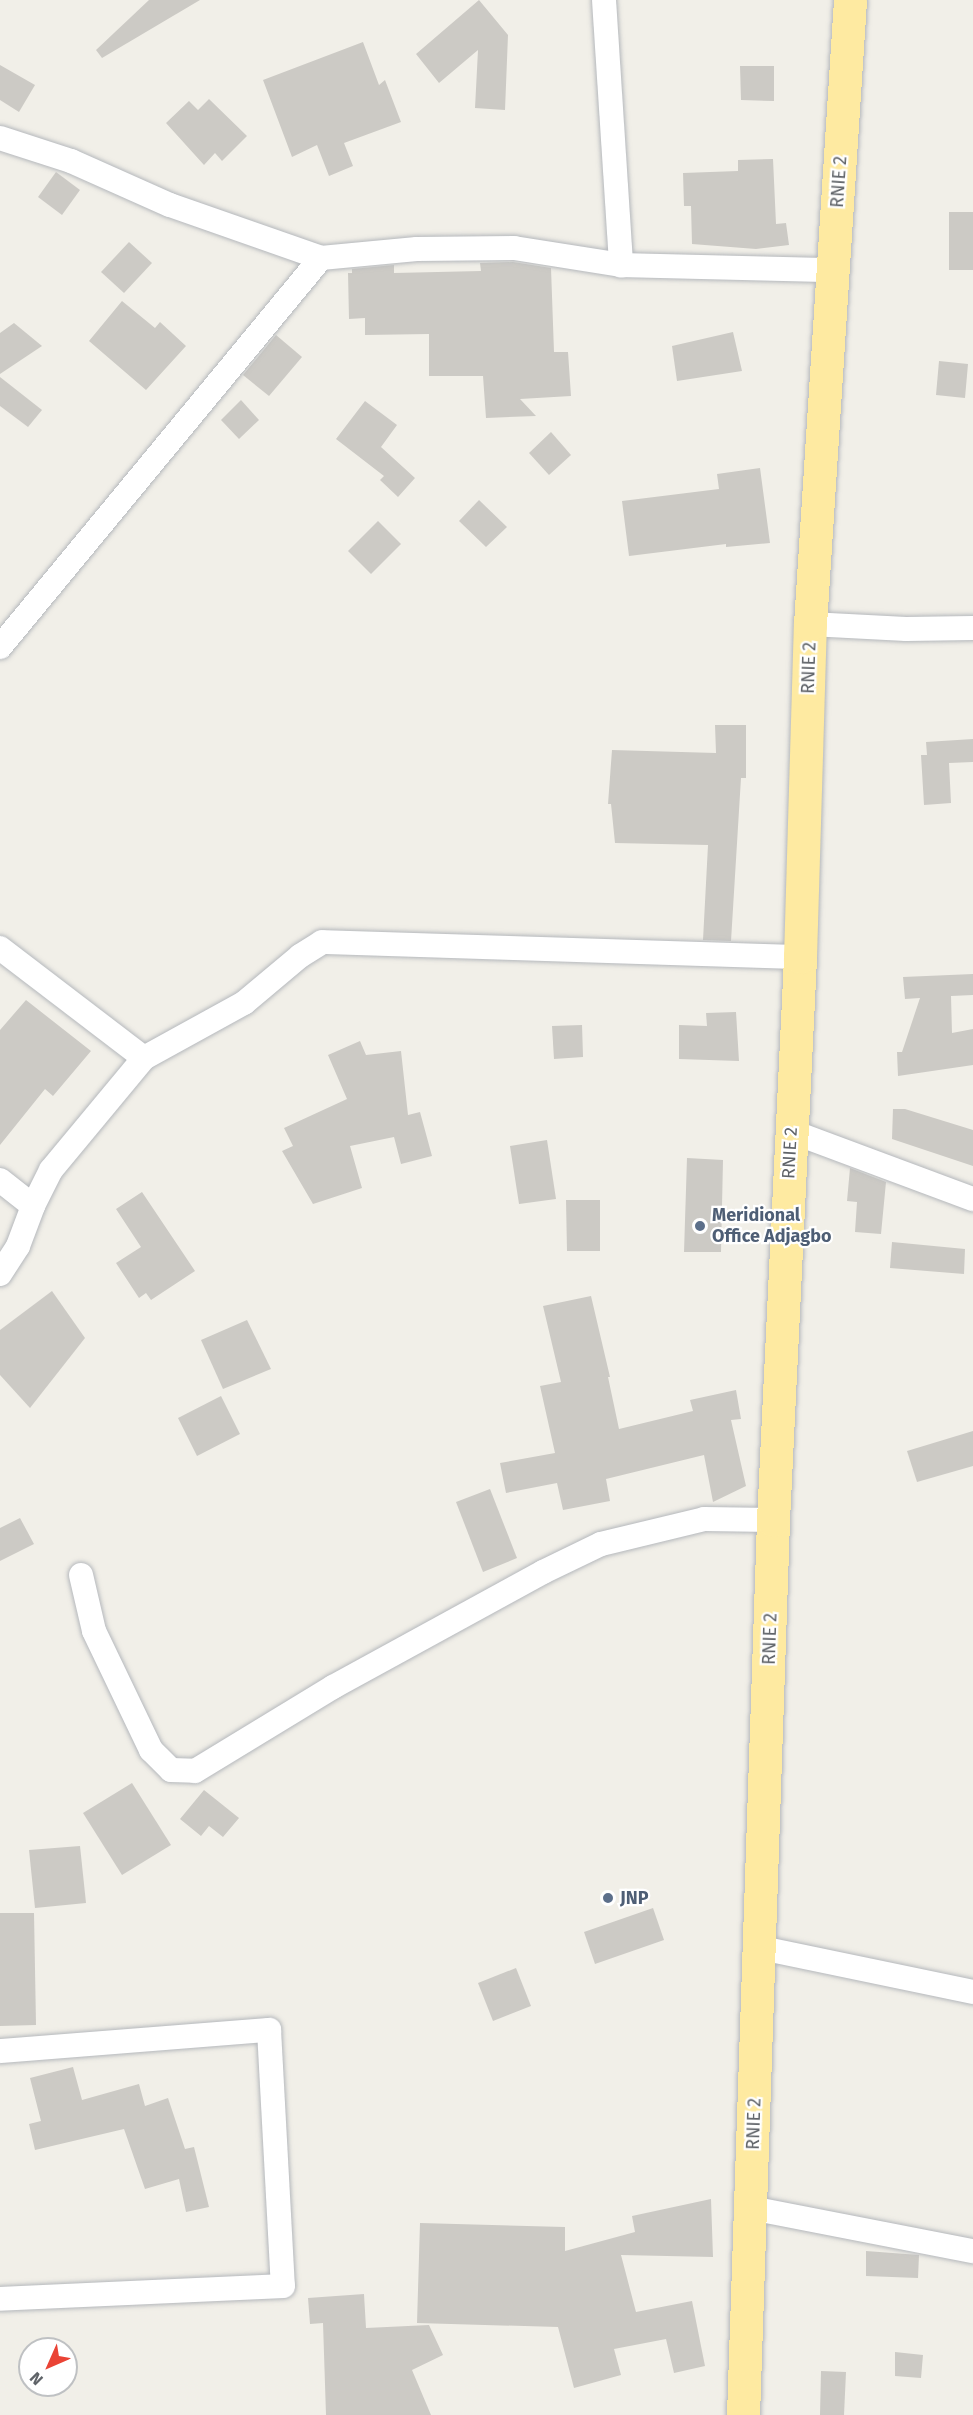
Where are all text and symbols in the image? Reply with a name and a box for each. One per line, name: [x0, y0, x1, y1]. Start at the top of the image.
street label: RNIE 2: [826, 155, 852, 209]
street label: RNIE 2: [797, 642, 821, 694]
street label: RNIE 2: [778, 1127, 802, 1179]
place label: Meridional Office Adjagbo: [712, 1205, 831, 1248]
marker: Meridional Office Adjagbo: [693, 1219, 707, 1233]
street label: RNIE 2: [758, 1613, 782, 1665]
place label: JNP: [620, 1887, 648, 1909]
marker: JNP: [601, 1891, 615, 1905]
street label: RNIE 2: [742, 2098, 766, 2150]
north arrow: [18, 2337, 78, 2397]
text: N: [26, 2368, 47, 2389]

